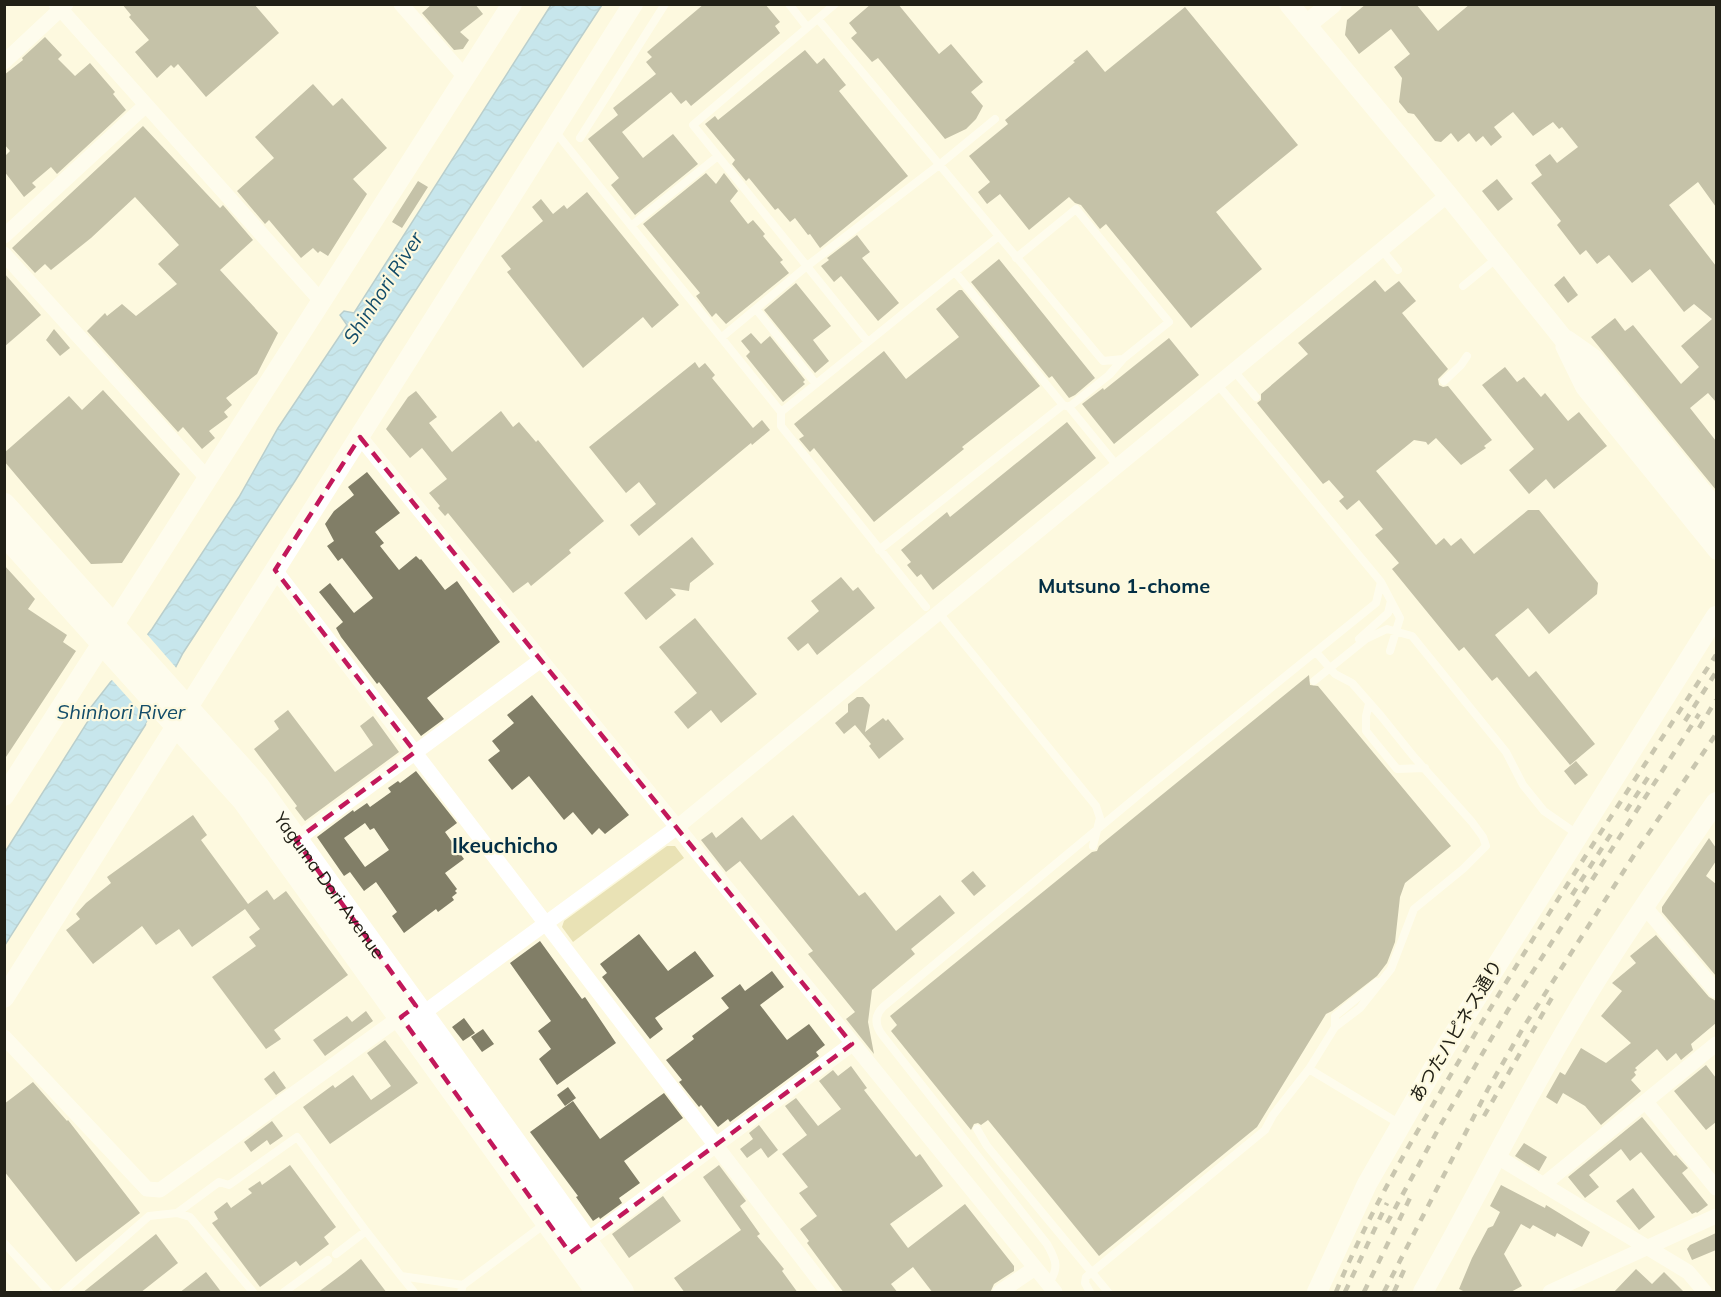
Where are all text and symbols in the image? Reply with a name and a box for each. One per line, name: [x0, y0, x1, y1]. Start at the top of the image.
water label: Shinhori River: [337, 227, 428, 348]
district label: Mutsuno 1-chome: [1038, 573, 1210, 598]
water label: Shinhori River: [57, 699, 186, 724]
street label: Yaguma Dori Avenue: [268, 807, 390, 963]
district label: Ikeuchicho: [452, 832, 558, 858]
street label: あつたハピネス通り: [1404, 955, 1507, 1106]

